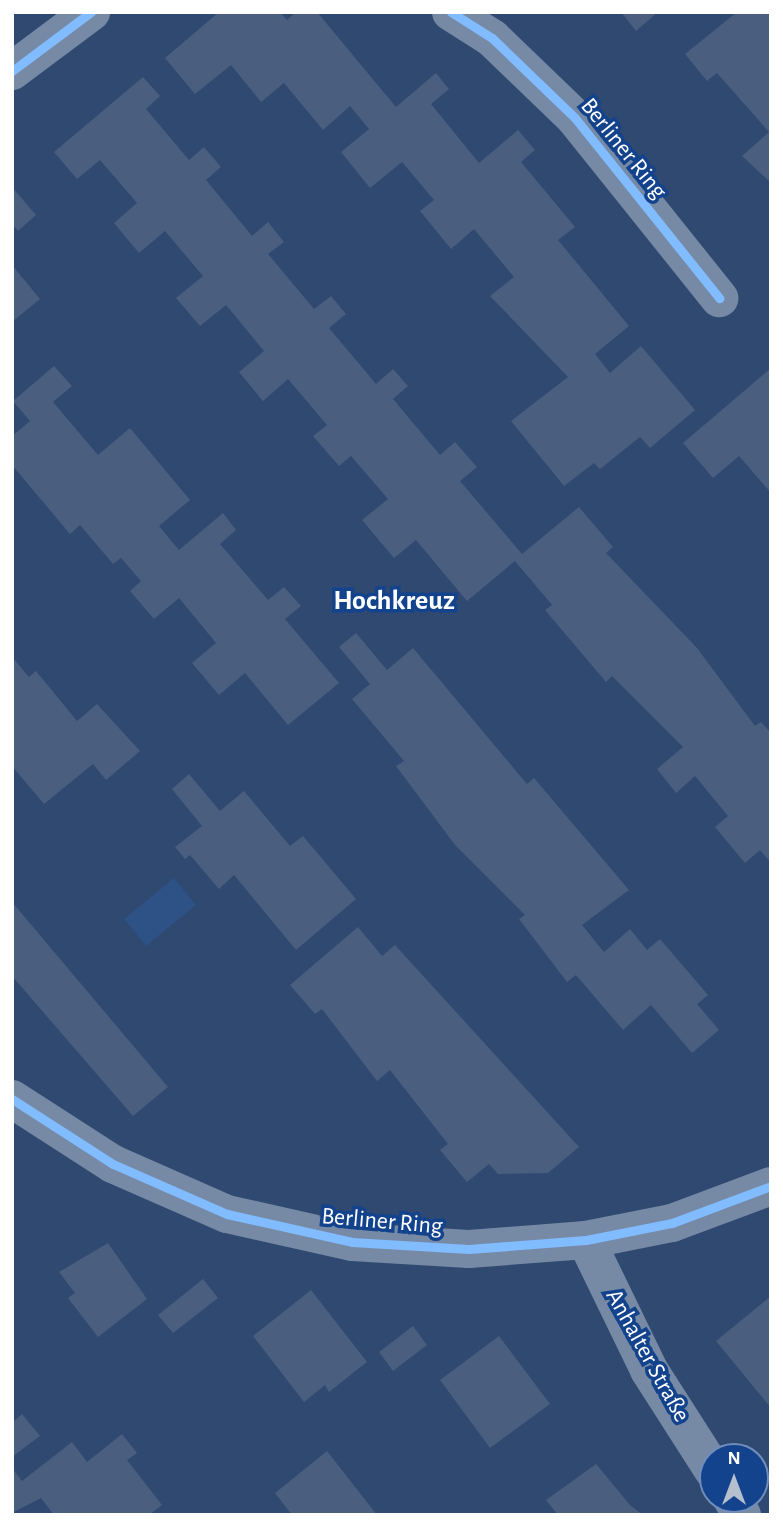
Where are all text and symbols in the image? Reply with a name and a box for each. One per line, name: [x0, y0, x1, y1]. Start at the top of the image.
street label: Berliner Ring: [574, 93, 672, 205]
district label: Hochkreuz: [333, 584, 455, 618]
street label: Berliner Ring: [320, 1202, 444, 1242]
street label: Anhalter Straße: [599, 1284, 695, 1428]
north arrow: [699, 1443, 769, 1513]
text: N: [727, 1449, 741, 1468]

